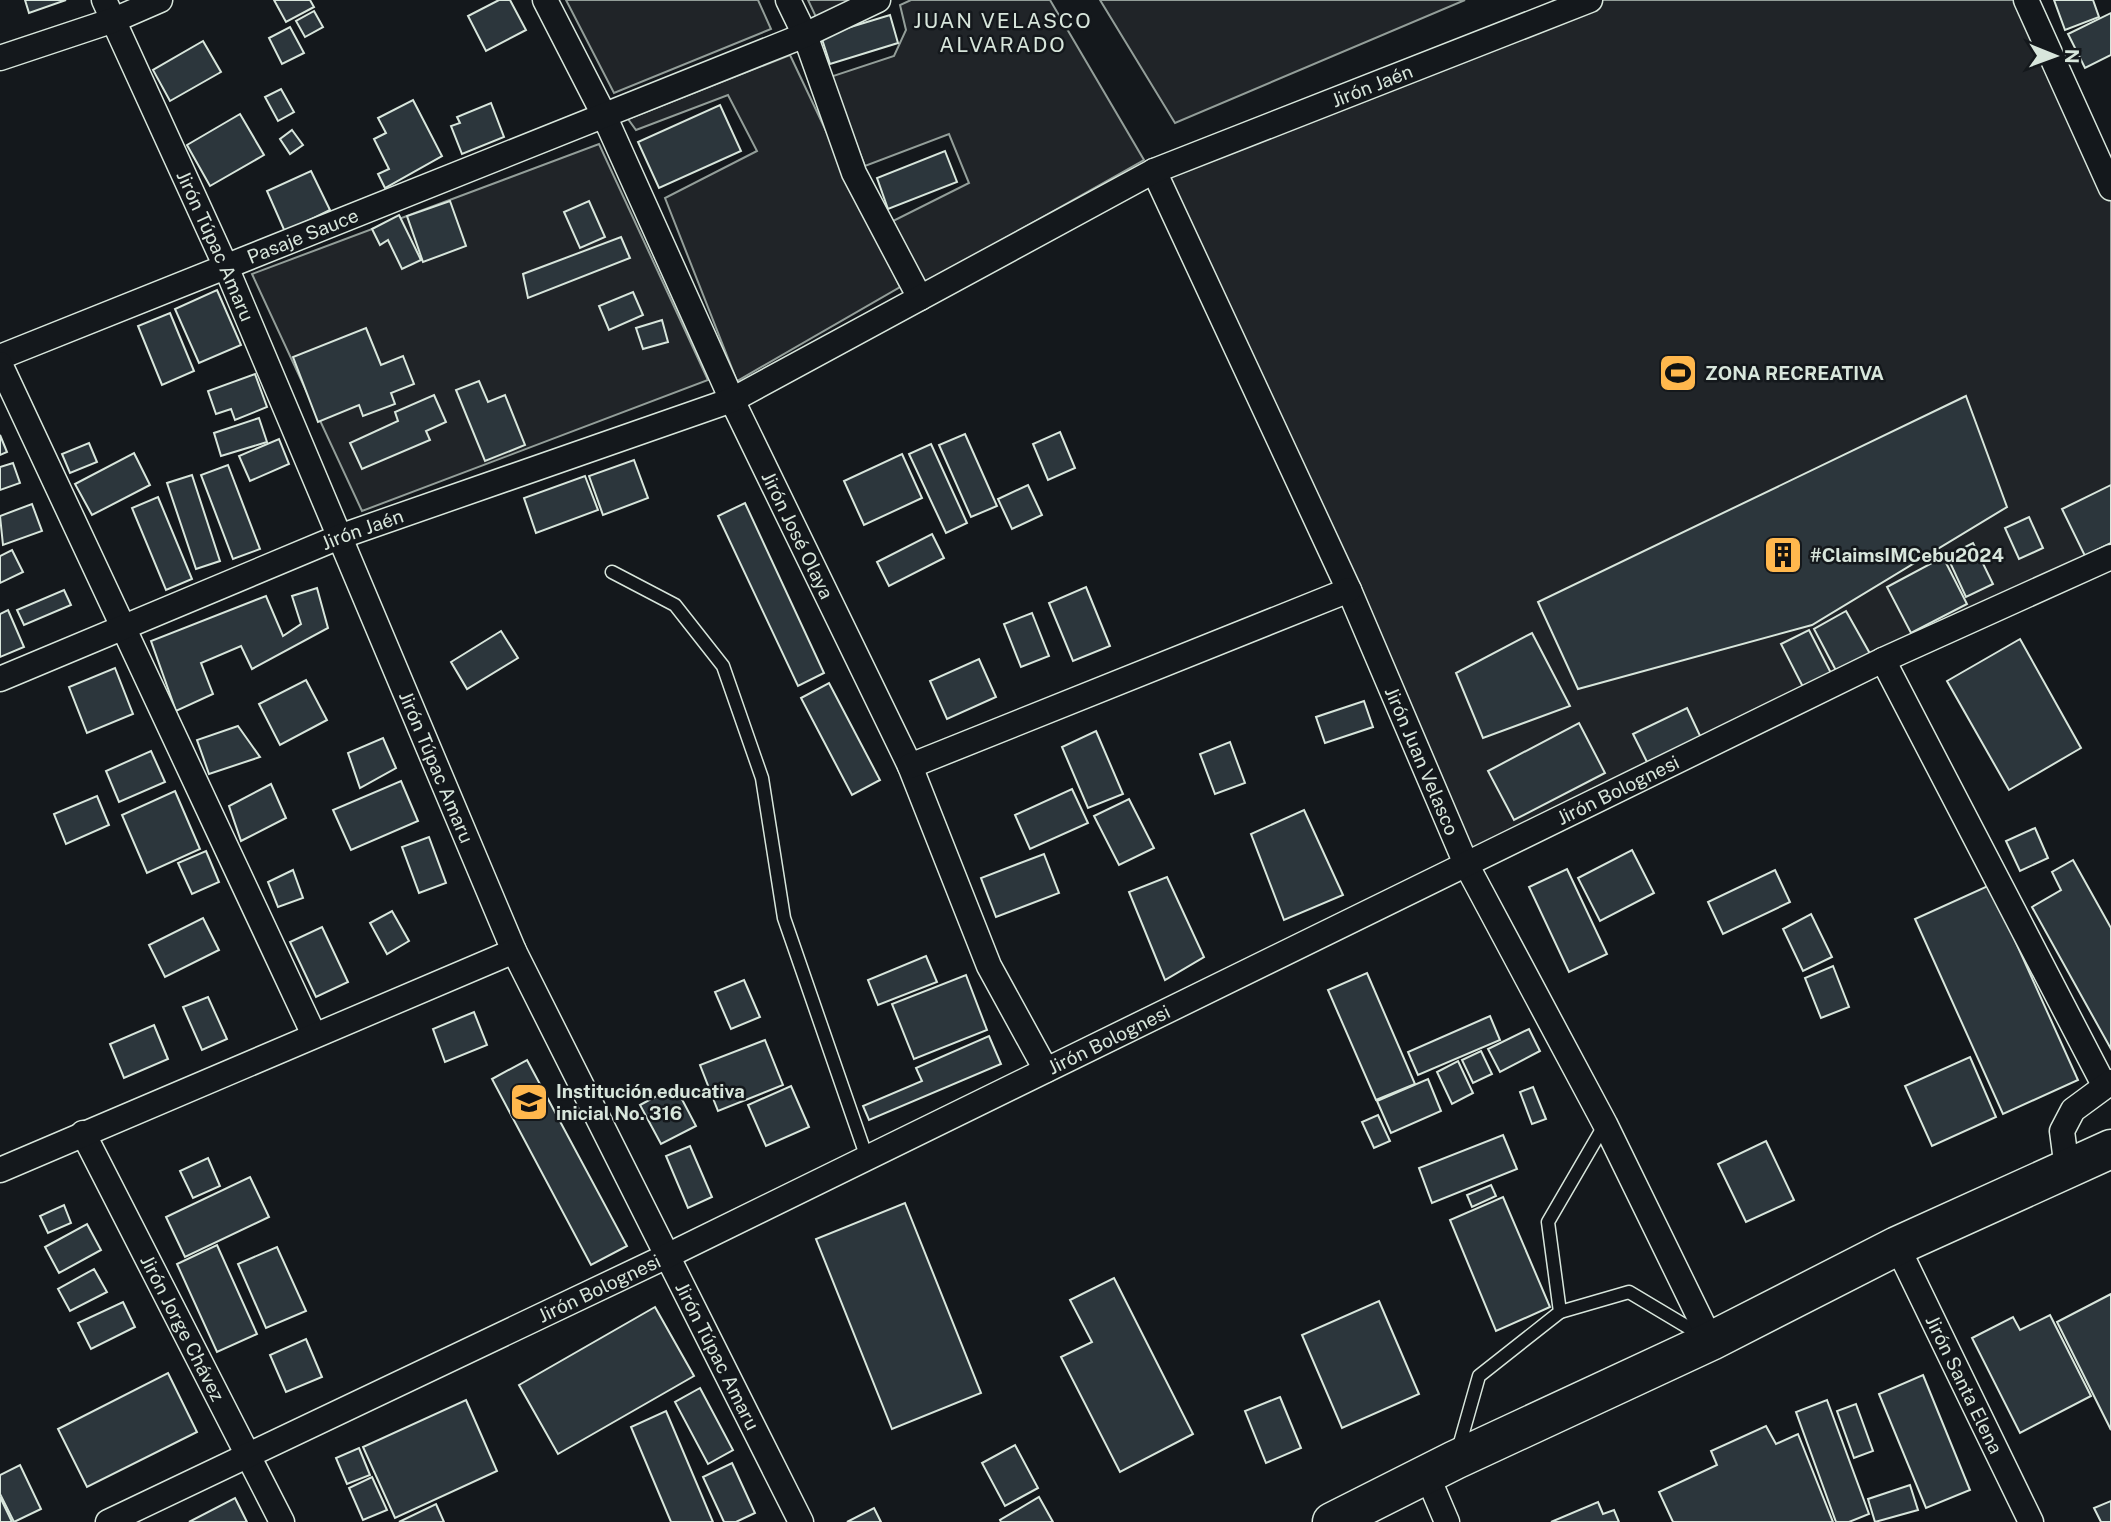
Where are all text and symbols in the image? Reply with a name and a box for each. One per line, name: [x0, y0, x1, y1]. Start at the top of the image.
district label: JUAN VELASCO ALVARADO: [913, 8, 1093, 57]
north arrow: [2020, 21, 2090, 91]
text: N: [2061, 49, 2083, 64]
street label: Jirón Jaén: [1328, 60, 1416, 111]
street label: Jirón Túpac Amaru: [172, 167, 259, 325]
street label: Pasaje Sauce: [244, 204, 362, 268]
sports icon: ZONA RECREATIVA: [1657, 352, 1699, 394]
place label: ZONA RECREATIVA: [1705, 362, 1884, 384]
street label: Jirón José Olaya: [757, 468, 838, 602]
street label: Jirón Jaén: [318, 504, 406, 554]
building icon: #ClaimsIMCebu2024: [1762, 534, 1804, 576]
place label: #ClaimsIMCebu2024: [1810, 544, 2004, 566]
street label: Jirón Juan Velasco: [1381, 683, 1463, 839]
street label: Jirón Túpac Amaru: [395, 688, 478, 846]
street label: Jirón Bolognesi: [1553, 751, 1683, 829]
street label: Jirón Bolognesi: [1044, 1000, 1173, 1079]
place label: Institución educativa inicial No. 316: [556, 1080, 745, 1124]
school or university icon: Institución educativa inicial No. 316: [508, 1081, 550, 1123]
street label: Jirón Bolognesi: [534, 1250, 664, 1327]
street label: Jirón Jorge Chávez: [136, 1251, 229, 1405]
street label: Jirón Túpac Amaru: [671, 1278, 764, 1434]
street label: Jirón Santa Elena: [1921, 1312, 2007, 1457]

